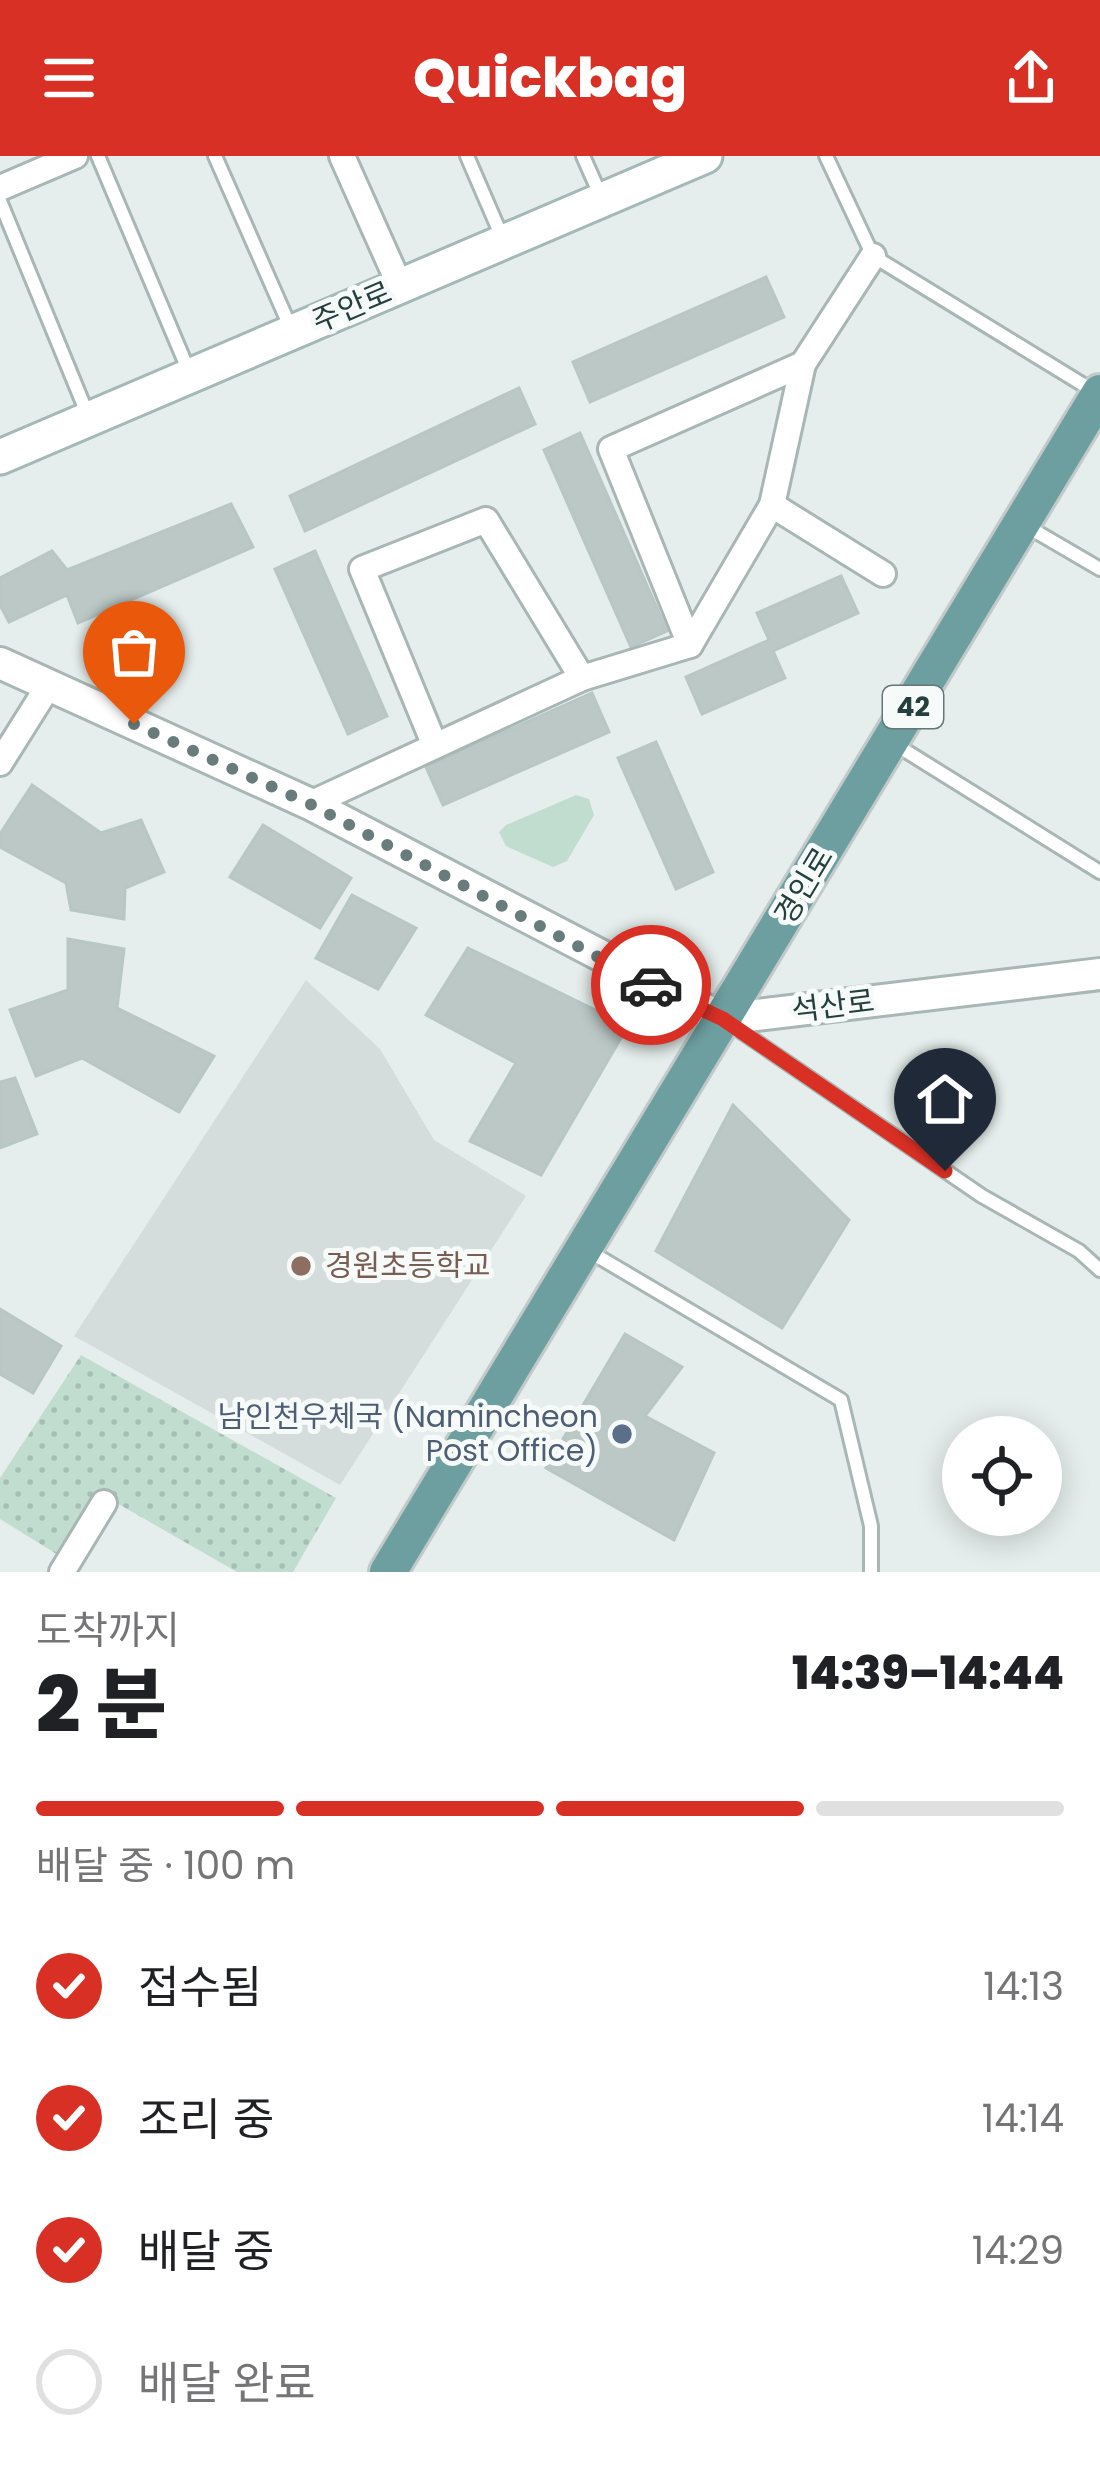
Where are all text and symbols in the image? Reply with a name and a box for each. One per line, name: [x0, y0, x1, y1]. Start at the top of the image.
text: Quickbag: [413, 40, 687, 116]
icon: menu: [36, 45, 102, 111]
icon: share: [998, 45, 1064, 111]
street label: 주안로: [305, 271, 398, 343]
pin: [83, 601, 185, 724]
icon: bag: [101, 619, 167, 685]
road number: 42: [883, 686, 943, 728]
street label: 경인로: [764, 839, 843, 932]
courier: [591, 925, 711, 1045]
icon: car: [618, 952, 684, 1018]
street label: 석산로: [789, 979, 877, 1032]
pin: [894, 1048, 996, 1171]
icon: home: [912, 1066, 978, 1132]
place label: 경원초등학교: [325, 1244, 491, 1287]
marker: 경원초등학교: [288, 1253, 314, 1279]
place label: 남인천우체국 (Namincheon Post Office): [218, 1395, 598, 1472]
map controls: [942, 1416, 1062, 1536]
button: locate: [942, 1416, 1062, 1536]
marker: 남인천우체국 (Namincheon Post Office): [609, 1421, 635, 1447]
text: 도착까지: [36, 1603, 180, 1658]
text: 14:39–14:44: [792, 1642, 1064, 1705]
text: 2 분: [36, 1650, 167, 1759]
text: 배달 중 · 100 m: [36, 1838, 295, 1893]
icon: check: [36, 1953, 102, 2019]
text: 접수됨: [138, 1956, 262, 2019]
text: 14:13: [983, 1959, 1064, 2014]
icon: check: [36, 2085, 102, 2151]
text: 조리 중: [138, 2088, 274, 2151]
text: 14:14: [982, 2091, 1064, 2146]
icon: check: [36, 2217, 102, 2283]
text: 배달 중: [138, 2220, 274, 2283]
text: 14:29: [972, 2223, 1064, 2278]
text: 배달 완료: [138, 2352, 316, 2415]

